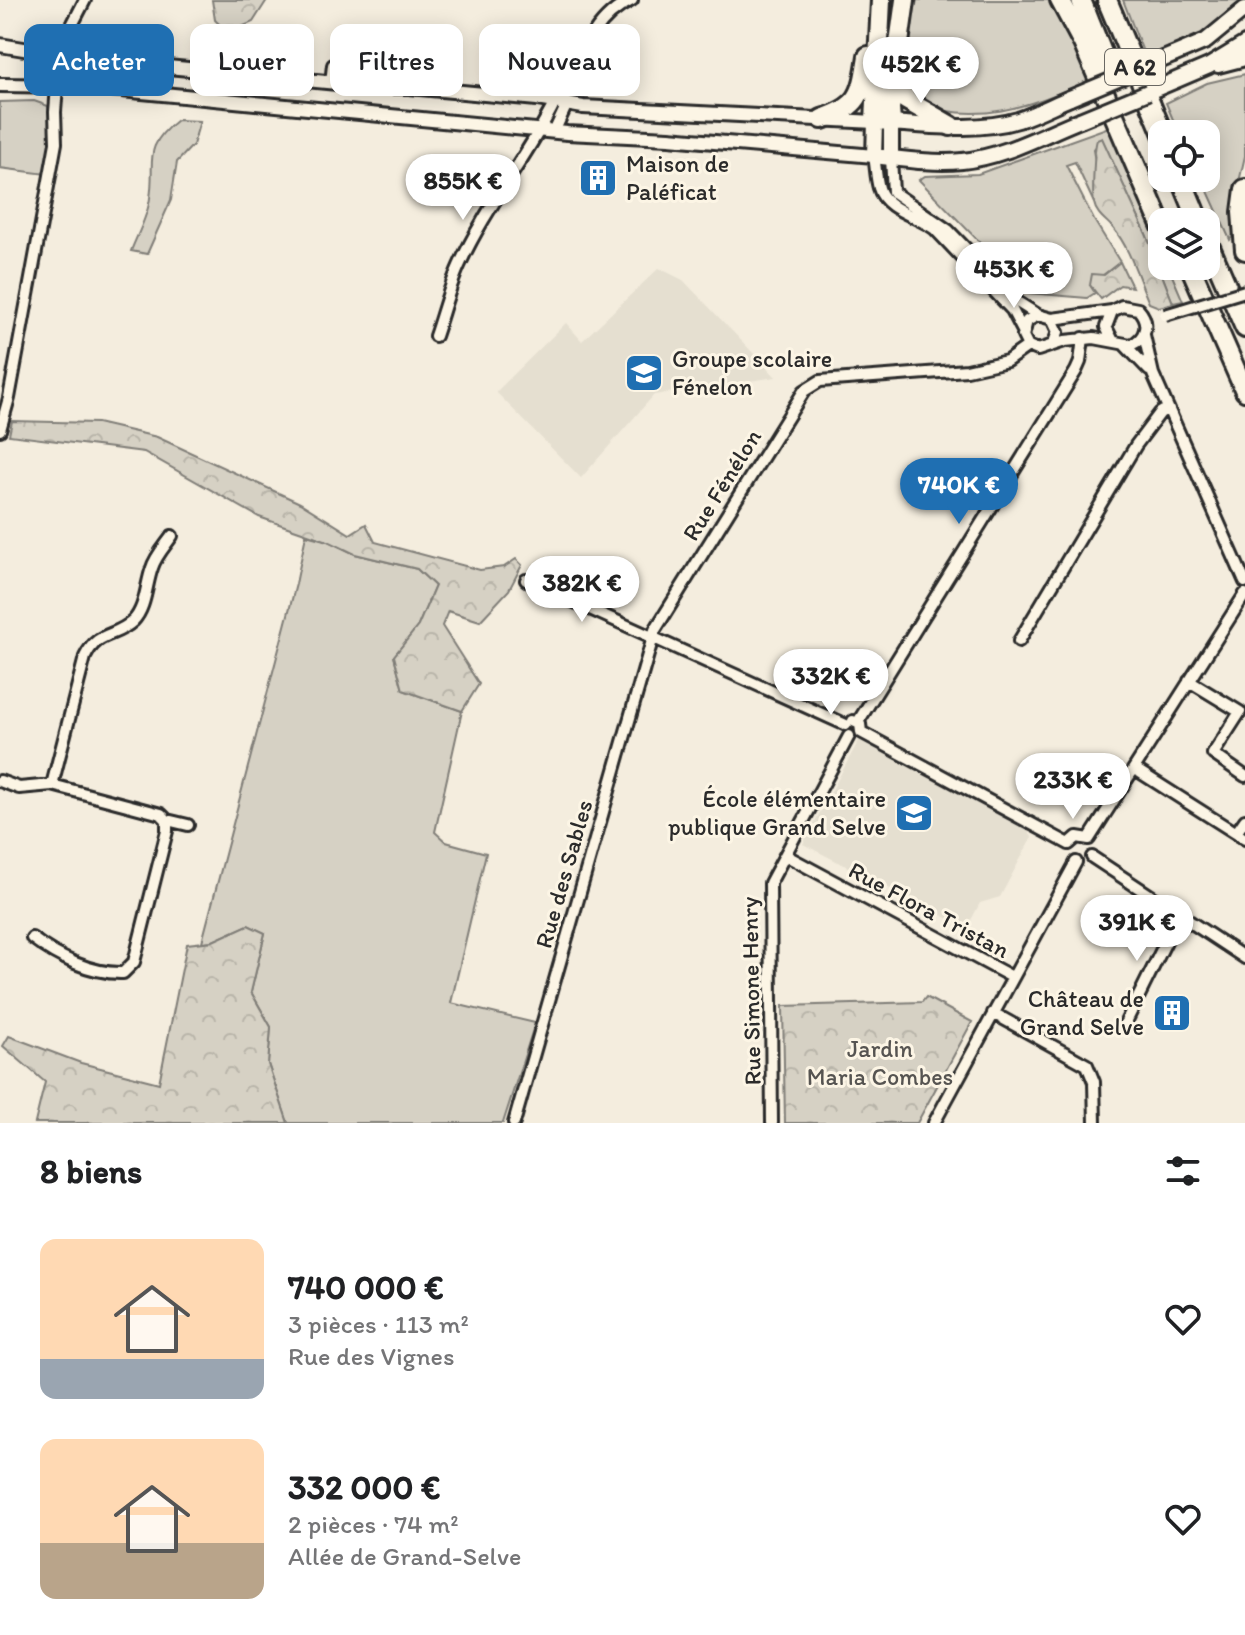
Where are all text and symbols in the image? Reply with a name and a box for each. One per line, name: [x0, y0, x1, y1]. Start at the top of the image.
chip: Acheter: [24, 24, 174, 96]
chip: Louer: [190, 24, 314, 96]
chip: Filtres: [330, 24, 463, 96]
chip: Nouveau: [479, 24, 640, 96]
pin: 452K €: [856, 37, 986, 105]
text: 452K €: [881, 47, 961, 79]
road number: A 62: [1105, 49, 1165, 85]
map controls: [1148, 120, 1220, 280]
button: locate: [1148, 120, 1220, 192]
place label: Maison de Paléficat: [626, 149, 729, 206]
pin: 855K €: [398, 154, 528, 222]
building icon: Maison de Paléficat: [577, 157, 619, 199]
text: 855K €: [424, 164, 502, 196]
button: layers: [1148, 208, 1220, 280]
pin: 453K €: [949, 242, 1079, 310]
text: 453K €: [974, 252, 1054, 284]
place label: Groupe scolaire Fénelon: [672, 344, 832, 401]
school or university icon: Groupe scolaire Fénelon: [623, 352, 665, 394]
street label: Rue Fénélon: [676, 423, 768, 546]
pin: 740K €: [894, 458, 1024, 526]
text: 740K €: [918, 468, 1000, 500]
pin: 382K €: [517, 556, 647, 624]
text: 382K €: [542, 566, 622, 598]
pin: 332K €: [766, 649, 896, 717]
text: 332K €: [791, 659, 871, 691]
pin: 233K €: [1008, 753, 1138, 821]
text: 233K €: [1033, 763, 1113, 795]
place label: École élémentaire publique Grand Selve: [668, 784, 886, 841]
school or university icon: École élémentaire publique Grand Selve: [893, 792, 935, 834]
street label: Rue des Sables: [529, 796, 599, 951]
street label: Rue Flora Tristan: [844, 855, 1015, 964]
pin: 391K €: [1072, 895, 1202, 963]
street label: Rue Simone Henry: [734, 896, 767, 1086]
text: 391K €: [1098, 905, 1176, 937]
place label: Château de Grand Selve: [1020, 984, 1144, 1041]
building icon: Château de Grand Selve: [1151, 992, 1193, 1034]
park label: Jardin Maria Combes: [807, 1034, 953, 1091]
icon: filters: [1161, 1149, 1205, 1193]
text: 8 biens: [40, 1151, 142, 1192]
text: 740 000 €: [288, 1267, 444, 1308]
icon: home: [104, 1271, 200, 1367]
icon: heart: [1161, 1297, 1205, 1341]
text: 3 pièces · 113 m²: [288, 1308, 469, 1340]
text: Rue des Vignes: [288, 1340, 455, 1372]
text: 332 000 €: [288, 1467, 441, 1508]
icon: home: [104, 1471, 200, 1567]
icon: heart: [1161, 1497, 1205, 1541]
text: 2 pièces · 74 m²: [288, 1508, 459, 1540]
text: Allée de Grand-Selve: [288, 1540, 521, 1572]

